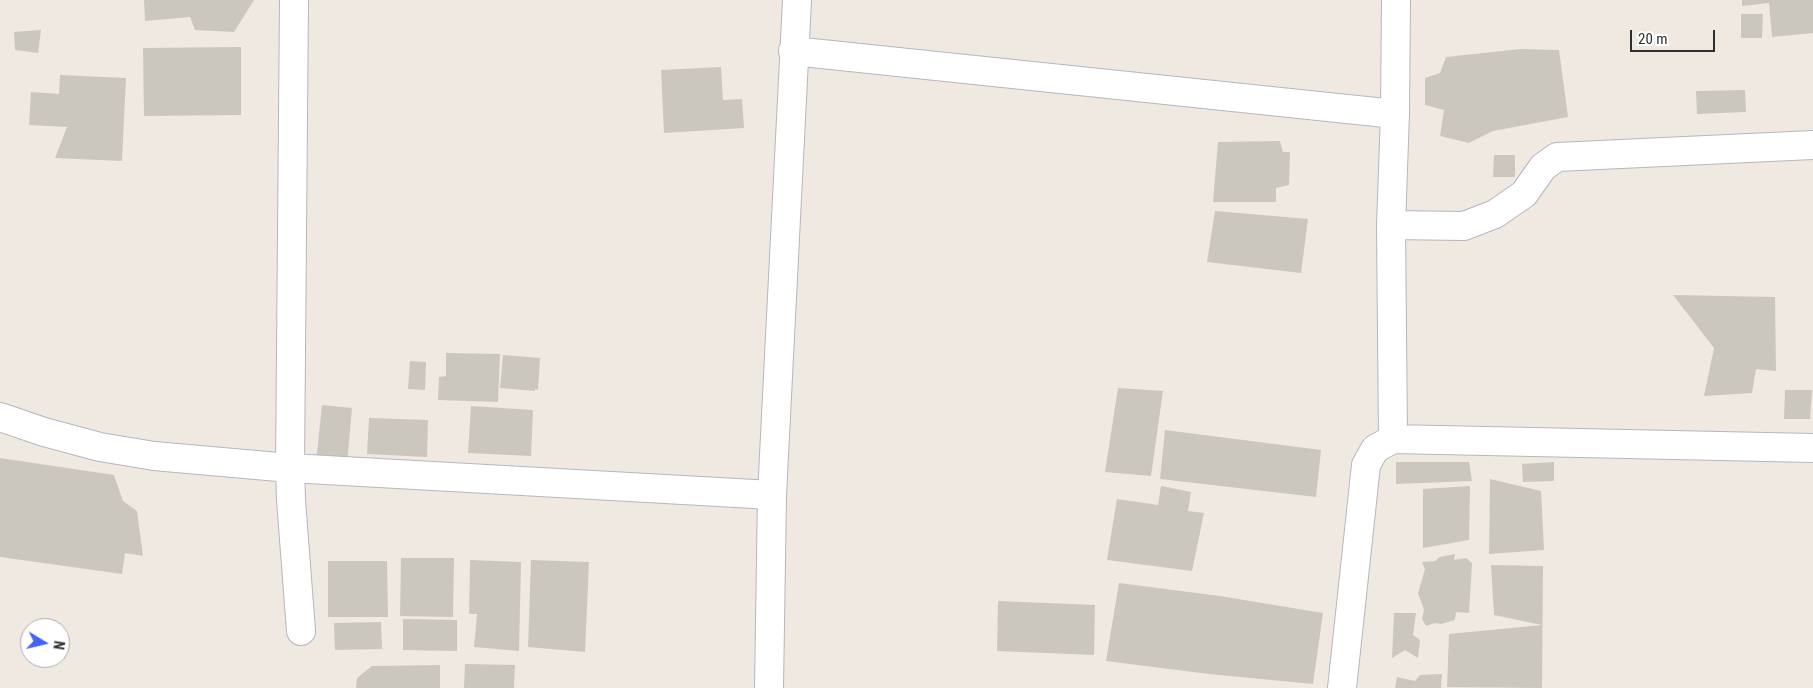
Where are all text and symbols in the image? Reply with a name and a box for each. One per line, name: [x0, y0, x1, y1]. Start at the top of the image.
scale bar: [1633, 20, 1718, 52]
text: 20 m: [1638, 30, 1668, 48]
north arrow: [20, 618, 70, 668]
text: N: [50, 640, 67, 651]

